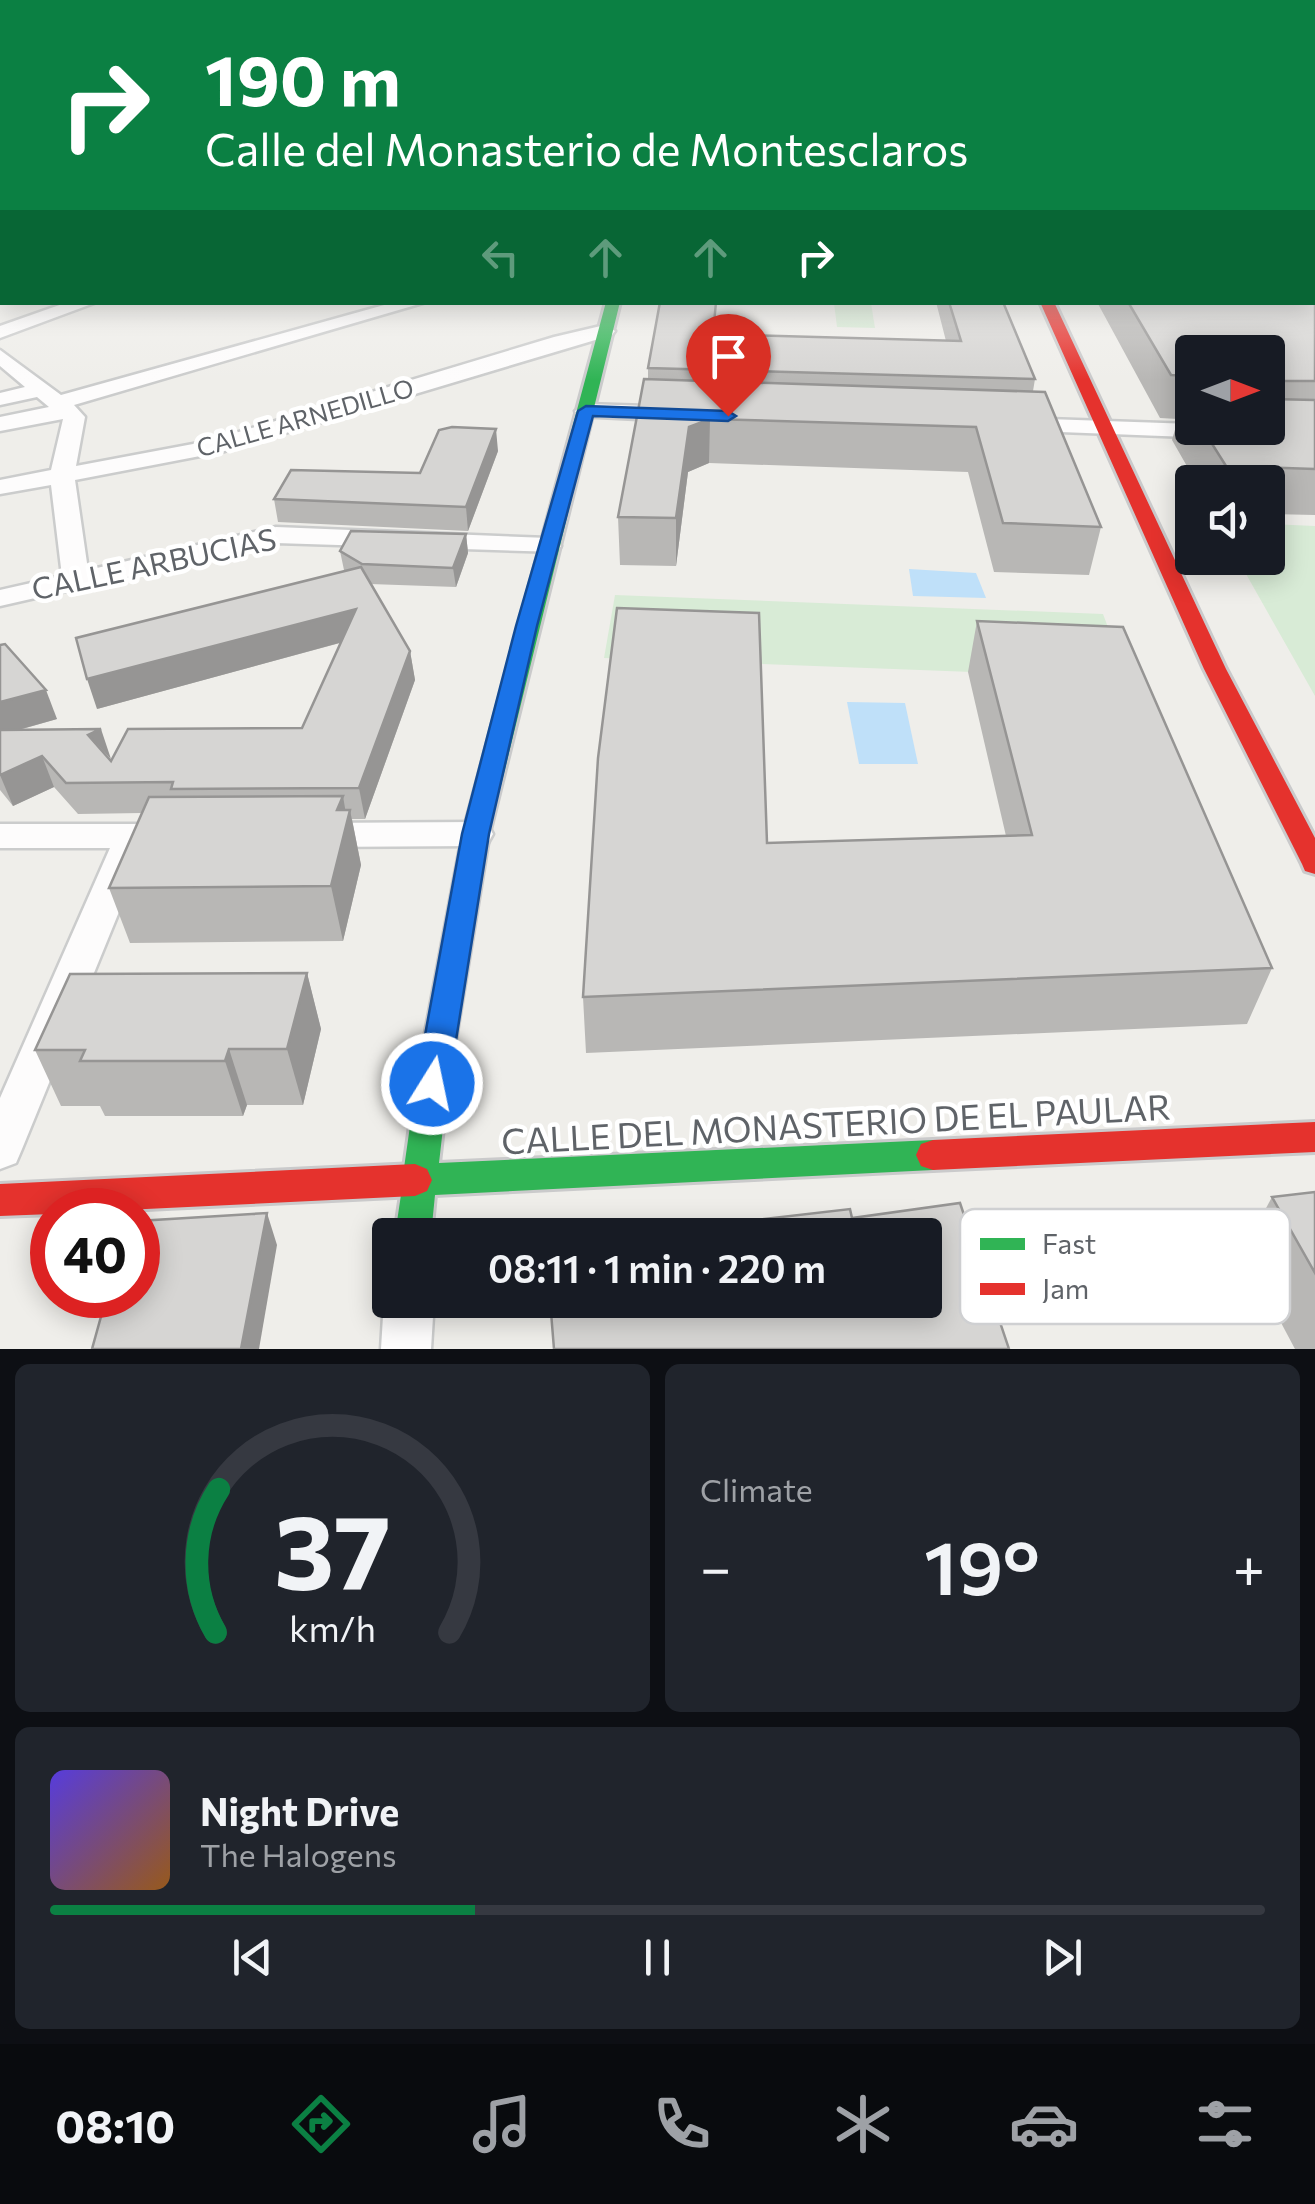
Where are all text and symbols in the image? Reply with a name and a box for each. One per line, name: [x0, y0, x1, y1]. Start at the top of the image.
text: 190 m: [205, 35, 401, 120]
icon: right: [40, 40, 170, 170]
text: Calle del Monasterio de Montesclaros: [205, 120, 968, 175]
icon: left: [473, 230, 528, 285]
icon: ahead: [578, 230, 633, 285]
icon: ahead: [683, 230, 738, 285]
icon: right: [788, 230, 843, 285]
pin: [686, 314, 771, 417]
icon: arrive: [701, 329, 756, 384]
north arrow: [1175, 335, 1285, 445]
map controls: [1175, 335, 1285, 575]
street label: CALLE ARNEDILLO: [193, 372, 417, 462]
button: sound: [1175, 465, 1285, 575]
street label: CALLE ARBUCIAS: [28, 519, 279, 606]
position arrow: [380, 1032, 484, 1136]
street label: CALLE DEL MONASTERIO DE EL PAULAR: [500, 1084, 1172, 1162]
speed limit sign: 40: [30, 1188, 160, 1318]
legend: [960, 1209, 1290, 1324]
text: Fast: [1042, 1226, 1096, 1260]
text: 08:11 · 1 min · 220 m: [488, 1244, 826, 1291]
text: Jam: [1042, 1271, 1089, 1305]
text: Climate: [700, 1469, 813, 1509]
text: 37: [274, 1484, 391, 1611]
text: 19°: [924, 1519, 1040, 1610]
text: −: [700, 1532, 731, 1599]
text: +: [1233, 1532, 1265, 1599]
text: km/h: [289, 1606, 376, 1649]
text: Night Drive: [200, 1787, 399, 1834]
text: The Halogens: [200, 1834, 397, 1874]
icon: previous: [225, 1930, 280, 1985]
icon: pause: [630, 1930, 685, 1985]
icon: next: [1035, 1930, 1090, 1985]
icon: directions: [286, 2089, 356, 2159]
icon: music: [467, 2089, 537, 2159]
icon: phone: [647, 2089, 717, 2159]
icon: climate: [828, 2089, 898, 2159]
icon: car: [1009, 2089, 1079, 2159]
icon: filters: [1190, 2089, 1260, 2159]
text: 08:10: [55, 2097, 175, 2152]

